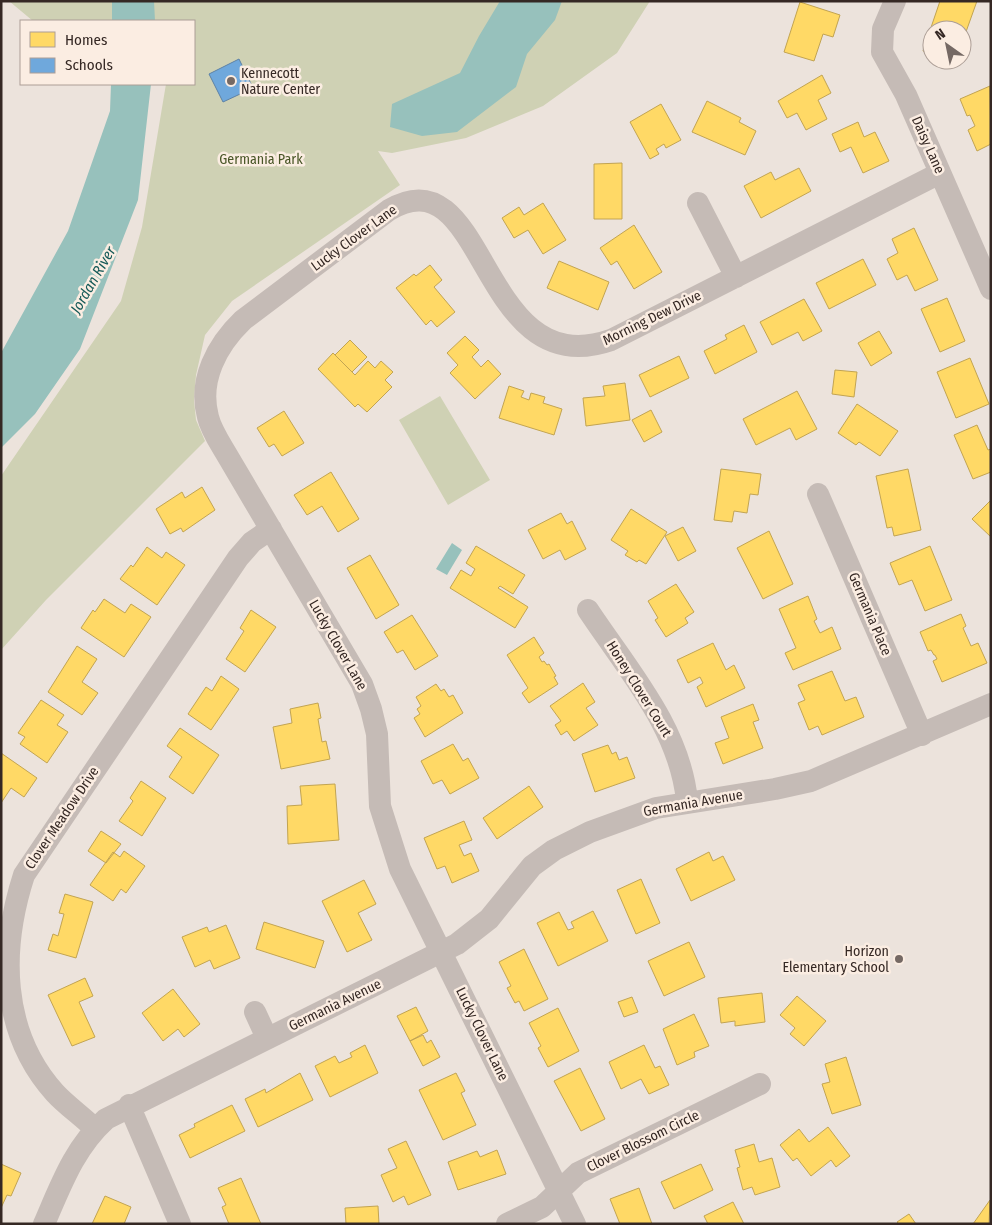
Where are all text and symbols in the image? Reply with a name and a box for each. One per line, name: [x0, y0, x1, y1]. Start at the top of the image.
legend: [20, 20, 195, 85]
north arrow: [922, 20, 972, 70]
text: N: [932, 25, 948, 44]
text: Homes: [65, 31, 107, 49]
text: Schools: [65, 56, 113, 74]
place label: Kennecott Nature Center: [241, 65, 320, 98]
marker: Kennecott Nature Center: [225, 75, 237, 87]
street label: Daisy Lane: [908, 114, 948, 176]
park label: Germania Park: [219, 151, 303, 168]
street label: Lucky Clover Lane: [308, 201, 400, 275]
water label: Jordan River: [66, 242, 120, 318]
street label: Morning Dew Drive: [600, 287, 704, 349]
street label: Germania Place: [845, 570, 895, 658]
street label: Lucky Clover Lane: [305, 597, 371, 693]
street label: Honey Clover Court: [603, 638, 676, 740]
street label: Clover Meadow Drive: [21, 764, 103, 872]
street label: Germania Avenue: [642, 786, 744, 820]
place label: Horizon Elementary School: [782, 943, 889, 976]
marker: Horizon Elementary School: [893, 953, 905, 965]
street label: Germania Avenue: [286, 975, 384, 1035]
street label: Lucky Clover Lane: [452, 985, 512, 1084]
street label: Clover Blossom Circle: [584, 1106, 702, 1176]

